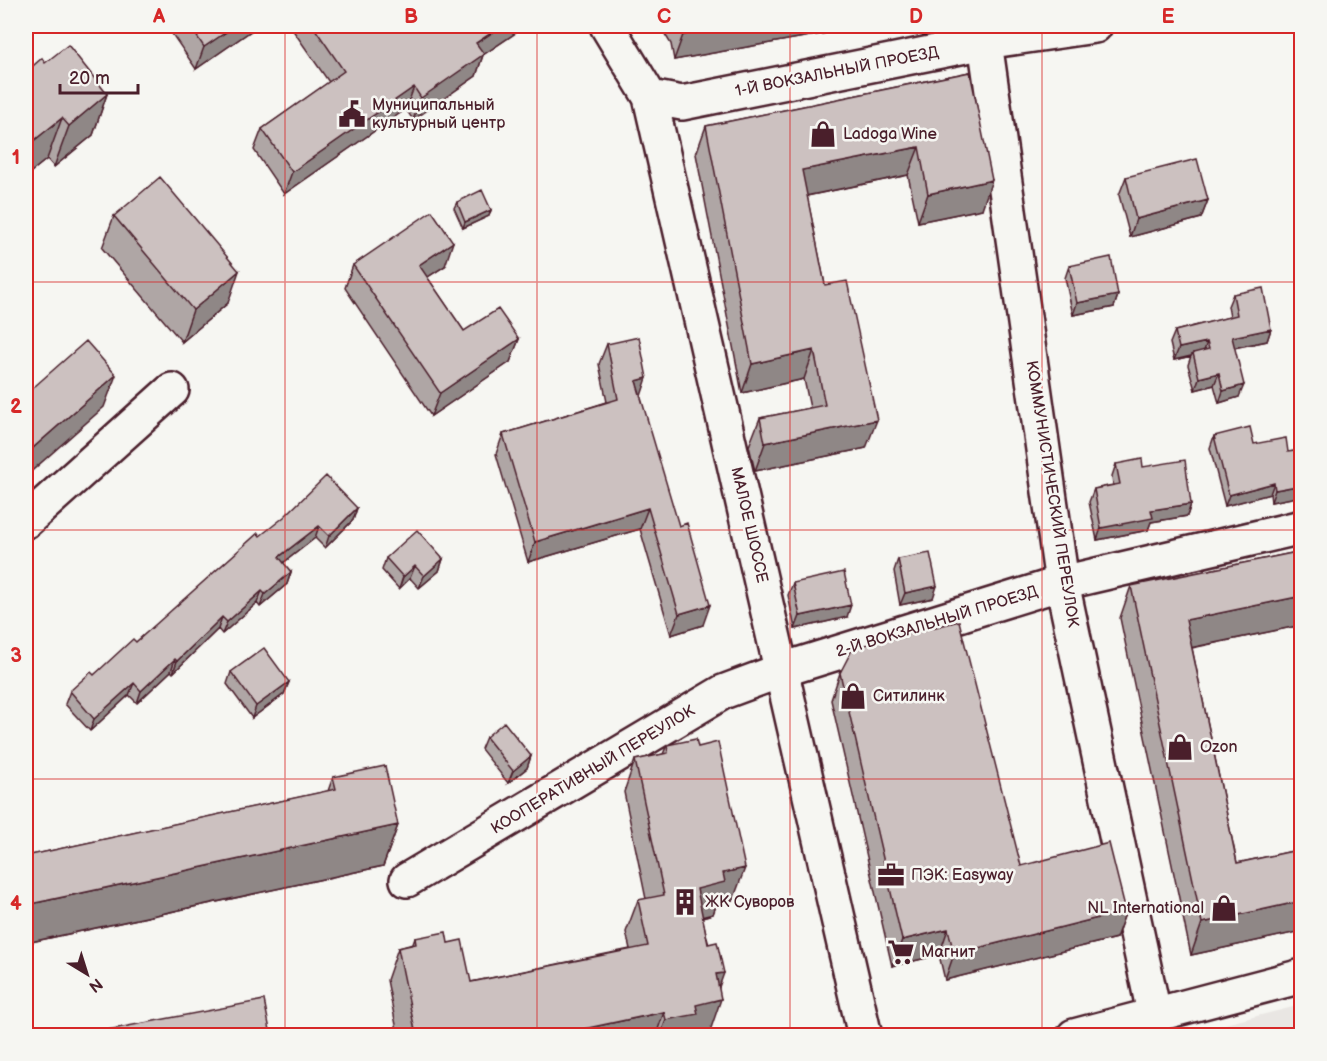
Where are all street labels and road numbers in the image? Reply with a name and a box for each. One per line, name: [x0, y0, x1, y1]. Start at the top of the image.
street label: 1-Й ВОКЗАЛЬНЫЙ ПРОЕЗД: [734, 43, 940, 101]
street label: КОММУНИСТИЧЕСКИЙ ПЕРЕУЛОК: [1022, 359, 1083, 629]
street label: МАЛОЕ ШОССЕ: [726, 465, 772, 585]
street label: 2-Й ВОКЗАЛЬНЫЙ ПРОЕЗД: [834, 582, 1040, 662]
street label: КООПЕРАТИВНЫЙ ПЕРЕУЛОК: [488, 701, 699, 838]

